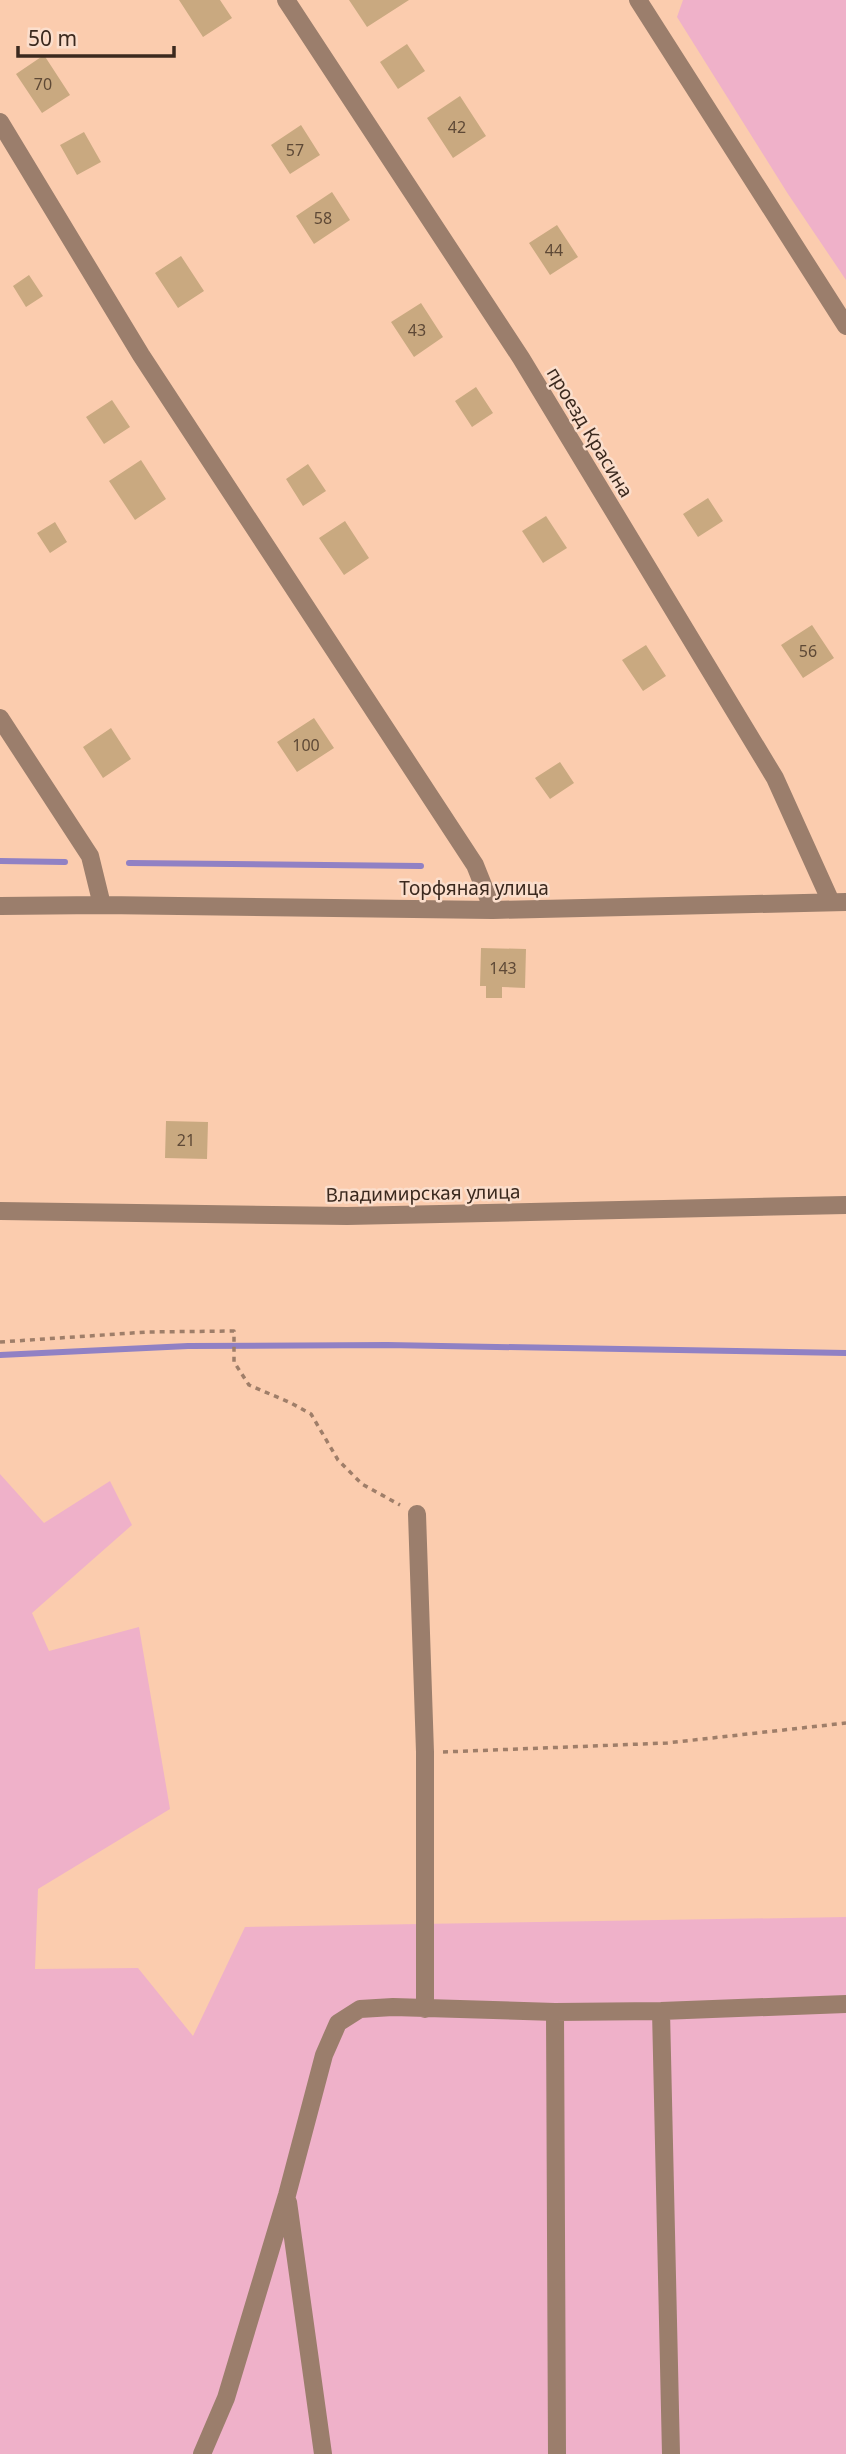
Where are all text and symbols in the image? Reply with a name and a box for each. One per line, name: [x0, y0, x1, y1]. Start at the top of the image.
scale bar: [18, 14, 173, 58]
text: 50 m: [28, 24, 77, 52]
house number: 70: [34, 73, 52, 95]
house number: 42: [448, 116, 466, 138]
house number: 57: [286, 139, 304, 161]
house number: 58: [314, 207, 332, 229]
house number: 44: [545, 239, 563, 261]
house number: 43: [408, 319, 426, 341]
street label: проезд Красина: [541, 362, 639, 502]
house number: 56: [799, 640, 817, 662]
house number: 100: [292, 734, 320, 756]
street label: Торфяная улица: [399, 875, 549, 901]
house number: 143: [489, 957, 517, 979]
house number: 21: [177, 1129, 195, 1151]
street label: Владимирская улица: [325, 1178, 521, 1208]

